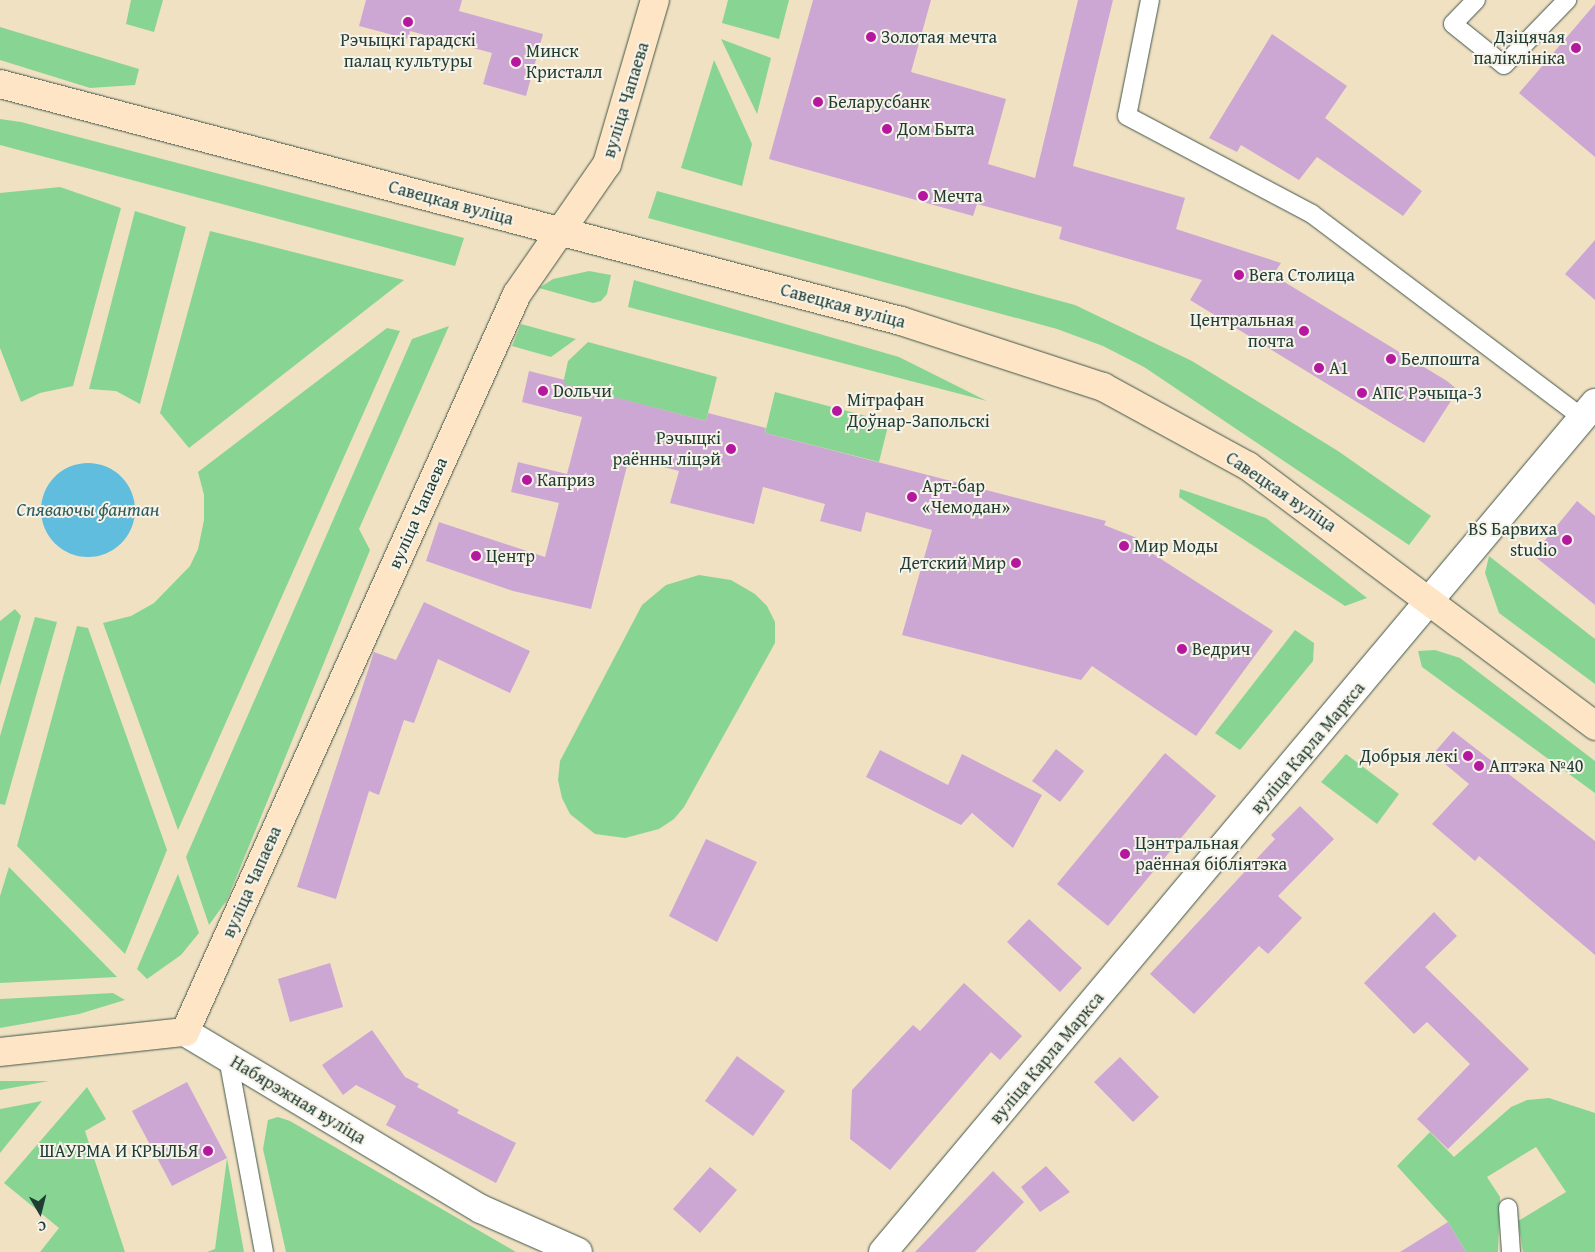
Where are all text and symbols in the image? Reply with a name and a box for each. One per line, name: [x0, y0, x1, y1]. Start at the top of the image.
marker: Рэчыцкі гарадскі палац культуры: [402, 16, 414, 28]
place label: Золотая мечта: [881, 26, 997, 48]
place label: Дзіцячая паліклініка: [1473, 27, 1565, 70]
place label: Рэчыцкі гарадскі палац культуры: [340, 30, 476, 72]
marker: Золотая мечта: [865, 31, 877, 43]
street label: вуліца Чапаева: [598, 40, 654, 160]
place label: Минск Кристалл: [526, 41, 603, 84]
marker: Дзіцячая паліклініка: [1569, 41, 1583, 55]
marker: Минск Кристалл: [510, 56, 522, 68]
place label: Беларусбанк: [828, 91, 930, 113]
marker: Беларусбанк: [812, 96, 824, 108]
place label: Дом Быта: [897, 118, 975, 140]
marker: Дом Быта: [881, 123, 893, 135]
street label: Савецкая вуліца: [386, 176, 516, 230]
place label: Мечта: [933, 185, 982, 207]
marker: Мечта: [917, 190, 929, 202]
place label: Вега Столица: [1249, 264, 1355, 286]
marker: Вега Столица: [1233, 269, 1245, 281]
street label: Савецкая вуліца: [778, 279, 908, 333]
place label: Центральная почта: [1190, 310, 1294, 352]
marker: Центральная почта: [1298, 325, 1310, 337]
place label: Белпошта: [1401, 348, 1480, 370]
marker: Белпошта: [1385, 353, 1397, 365]
place label: A1: [1329, 357, 1349, 379]
marker: A1: [1313, 362, 1325, 374]
place label: Doльчи: [553, 380, 612, 402]
place label: АПС Рэчыца-3: [1372, 382, 1482, 404]
marker: Doльчи: [537, 385, 549, 397]
marker: АПС Рэчыца-3: [1356, 387, 1368, 399]
place label: Мітрафан Доўнар-Запольскі: [847, 390, 990, 432]
marker: Мітрафан Доўнар-Запольскі: [831, 405, 843, 417]
place label: Рэчыцкі раённы ліцэй: [612, 428, 721, 470]
marker: Рэчыцкі раённы ліцэй: [725, 443, 737, 455]
street label: Савецкая вуліца: [1222, 447, 1340, 537]
street label: вуліца Чапаева: [384, 454, 452, 572]
place label: Каприз: [537, 469, 595, 491]
marker: Каприз: [521, 474, 533, 486]
place label: Арт-бар «Чемодан»: [922, 476, 1010, 518]
marker: Арт-бар «Чемодан»: [906, 491, 918, 503]
water label: Спяваючы фантан: [17, 499, 159, 521]
place label: BS Барвиха studio: [1468, 519, 1557, 562]
marker: BS Барвиха studio: [1561, 534, 1573, 546]
place label: Мир Моды: [1134, 535, 1218, 557]
marker: Мир Моды: [1118, 540, 1130, 552]
place label: Центр: [486, 545, 535, 567]
marker: Центр: [470, 550, 482, 562]
place label: Детский Мир: [900, 552, 1006, 574]
marker: Детский Мир: [1010, 557, 1022, 569]
place label: Ведрич: [1192, 638, 1250, 660]
marker: Ведрич: [1176, 643, 1188, 655]
street label: вуліца Карла Маркса: [1246, 678, 1370, 818]
place label: Добрыя лекі: [1360, 745, 1458, 767]
marker: Добрыя лекі: [1462, 750, 1474, 762]
place label: Аптэка №40: [1489, 755, 1583, 777]
marker: Аптэка №40: [1473, 760, 1485, 772]
street label: вуліца Чапаева: [218, 823, 286, 941]
place label: Цэнтральная раённая бібліятэка: [1135, 833, 1287, 876]
marker: Цэнтральная раённая бібліятэка: [1119, 848, 1131, 860]
street label: вуліца Карла Маркса: [985, 988, 1109, 1128]
street label: Набярэжная вуліца: [226, 1051, 370, 1149]
place label: ШАУРМА И КРЫЛЬЯ: [40, 1140, 198, 1162]
marker: ШАУРМА И КРЫЛЬЯ: [202, 1145, 214, 1157]
north arrow: [15, 1187, 65, 1237]
text: С: [37, 1216, 47, 1237]

